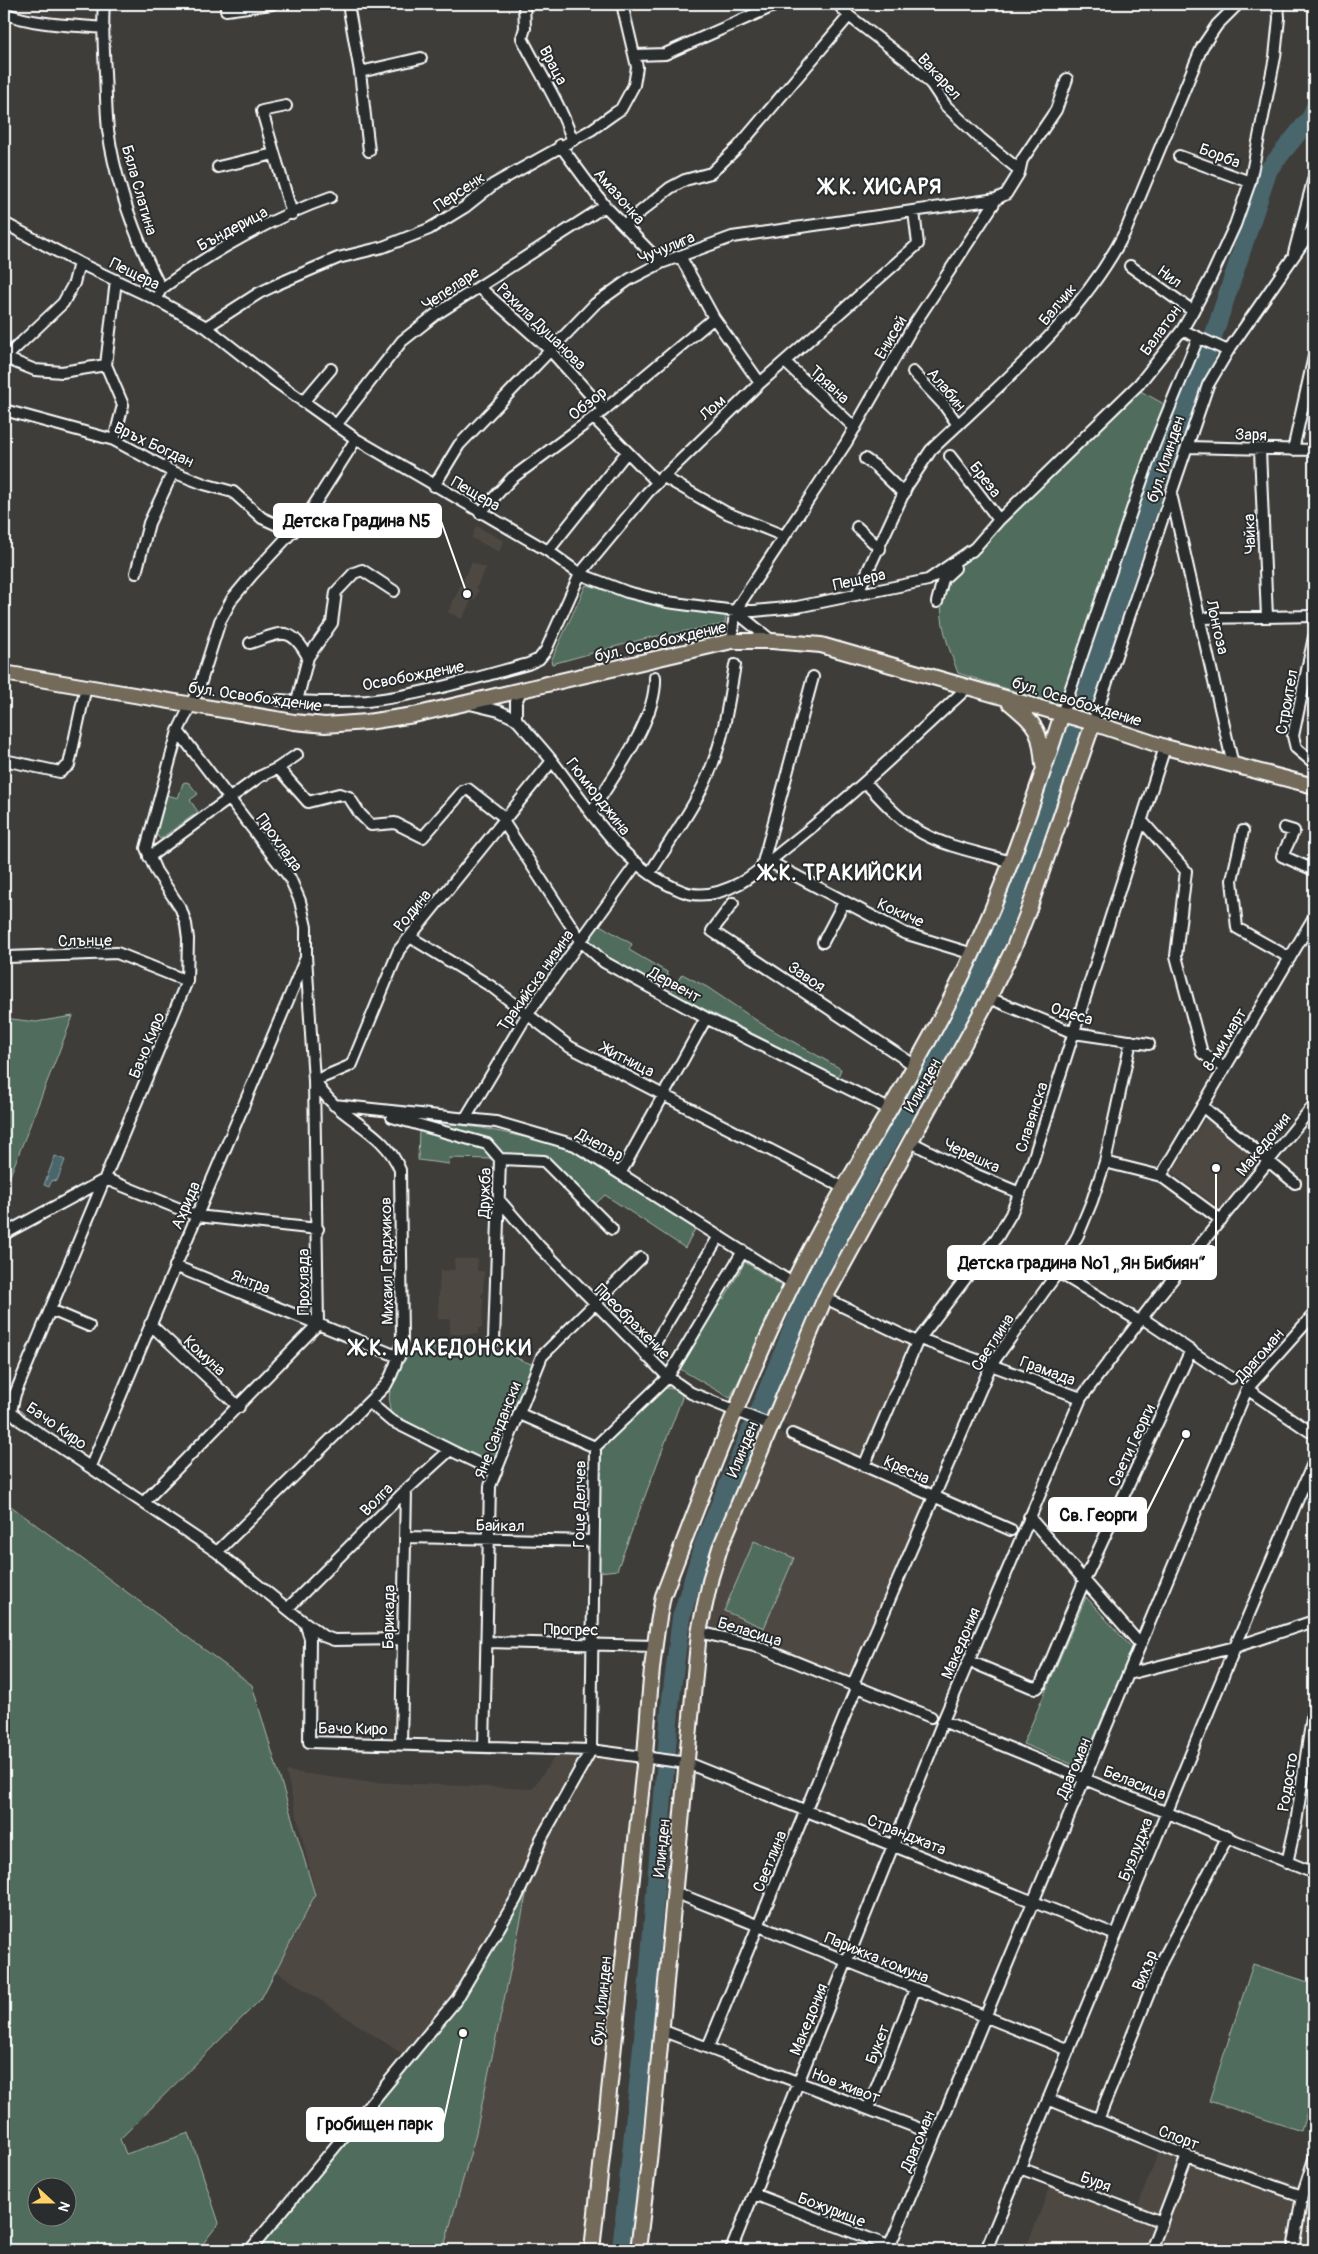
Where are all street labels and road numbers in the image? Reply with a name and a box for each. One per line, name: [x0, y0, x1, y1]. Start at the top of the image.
street label: Враца: [535, 42, 572, 88]
street label: Вакарел: [913, 49, 965, 104]
street label: Борба: [1196, 139, 1243, 173]
street label: Бяла Слатина: [117, 143, 161, 238]
street label: Амазонка: [589, 164, 649, 229]
street label: Персенк: [430, 168, 489, 216]
street label: Бъндерица: [194, 202, 271, 256]
street label: Чучулига: [635, 227, 698, 269]
street label: Пещера: [106, 253, 163, 295]
street label: Нил: [1153, 261, 1186, 292]
street label: Чепеларе: [418, 262, 483, 315]
street label: Рахила Душанова: [492, 279, 590, 375]
street label: Балчик: [1034, 279, 1081, 330]
street label: Балатон: [1136, 301, 1186, 360]
street label: Енисей: [870, 312, 911, 363]
street label: Трявна: [805, 361, 853, 408]
street label: Алабин: [922, 364, 970, 415]
street label: Обзор: [564, 383, 611, 425]
street label: Лом: [695, 391, 730, 426]
street label: бул. Илинден: [1143, 413, 1189, 505]
street label: Връх Богдан: [110, 418, 197, 472]
street label: Заря: [1235, 424, 1267, 446]
street label: Бреза: [965, 458, 1005, 502]
street label: Пещера: [447, 472, 504, 516]
street label: Чайка: [1239, 513, 1261, 555]
street label: Пещера: [831, 565, 887, 595]
street label: Лонгоза: [1201, 597, 1233, 656]
street label: бул. Освобождение: [592, 617, 728, 667]
street label: Освобождение: [361, 656, 466, 696]
street label: Строител: [1271, 668, 1303, 736]
street label: бул. Освобождение: [1009, 673, 1144, 731]
street label: бул. Освобождение: [187, 678, 323, 716]
street label: Гюмюрджина: [562, 754, 635, 839]
street label: Прохлада: [252, 810, 307, 875]
street label: Родина: [390, 885, 436, 936]
street label: Кокиче: [874, 894, 927, 932]
street label: Тракийска низина: [493, 926, 578, 1035]
street label: Слънце: [58, 931, 112, 951]
street label: Завоя: [784, 957, 829, 997]
street label: Дервент: [644, 962, 704, 1007]
street label: Одеса: [1048, 998, 1095, 1030]
street label: 8-ми март: [1198, 1005, 1251, 1074]
street label: Бачо Киро: [125, 1009, 169, 1081]
street label: Житница: [595, 1037, 658, 1082]
street label: Илинден: [900, 1055, 946, 1116]
street label: Славянска: [1011, 1080, 1053, 1155]
street label: Македония: [1232, 1109, 1295, 1180]
street label: Днепър: [571, 1124, 627, 1166]
street label: Черешка: [940, 1134, 1003, 1178]
street label: Дружба: [474, 1167, 496, 1220]
street label: Ахрида: [167, 1178, 205, 1232]
street label: Михаил Герджиков: [376, 1197, 398, 1325]
street label: Прохлада: [294, 1249, 314, 1315]
street label: Янтра: [228, 1265, 273, 1299]
street label: Преображение: [590, 1280, 674, 1364]
street label: Светлина: [967, 1310, 1019, 1375]
street label: Драгоман: [1230, 1325, 1289, 1387]
street label: Комуна: [179, 1331, 230, 1380]
street label: Грамада: [1017, 1352, 1078, 1390]
street label: Яне Сандански: [470, 1379, 526, 1482]
street label: Бачо Киро: [22, 1398, 91, 1454]
street label: Свети Георги: [1104, 1401, 1160, 1490]
street label: Илинден: [723, 1418, 763, 1480]
street label: Кресна: [881, 1451, 933, 1489]
street label: Гоце Делчев: [569, 1460, 591, 1548]
street label: Волга: [356, 1479, 398, 1521]
street label: Байкал: [475, 1516, 525, 1536]
street label: Барикада: [378, 1585, 400, 1649]
street label: Македония: [937, 1605, 985, 1682]
street label: Беласица: [715, 1613, 784, 1651]
street label: Прогрес: [543, 1620, 599, 1640]
street label: Бачо Киро: [318, 1718, 388, 1740]
street label: Драгоман: [1052, 1735, 1096, 1803]
street label: Родосто: [1273, 1751, 1303, 1813]
street label: Беласица: [1100, 1761, 1169, 1805]
street label: Странджата: [864, 1810, 949, 1860]
street label: Бузлуджа: [1114, 1815, 1158, 1884]
street label: Илинден: [649, 1818, 675, 1878]
street label: Светлина: [749, 1828, 791, 1895]
street label: Парижка комуна: [822, 1928, 932, 1988]
street label: Вихър: [1128, 1947, 1162, 1993]
street label: бул. Илинден: [587, 1955, 617, 2047]
street label: Македония: [785, 1980, 832, 2058]
street label: Букет: [861, 2022, 895, 2067]
street label: Нов живот: [808, 2064, 883, 2108]
street label: Драгоман: [896, 2108, 940, 2176]
street label: Спорт: [1155, 2121, 1202, 2155]
street label: Буря: [1077, 2167, 1114, 2197]
street label: Божурище: [795, 2188, 868, 2232]

